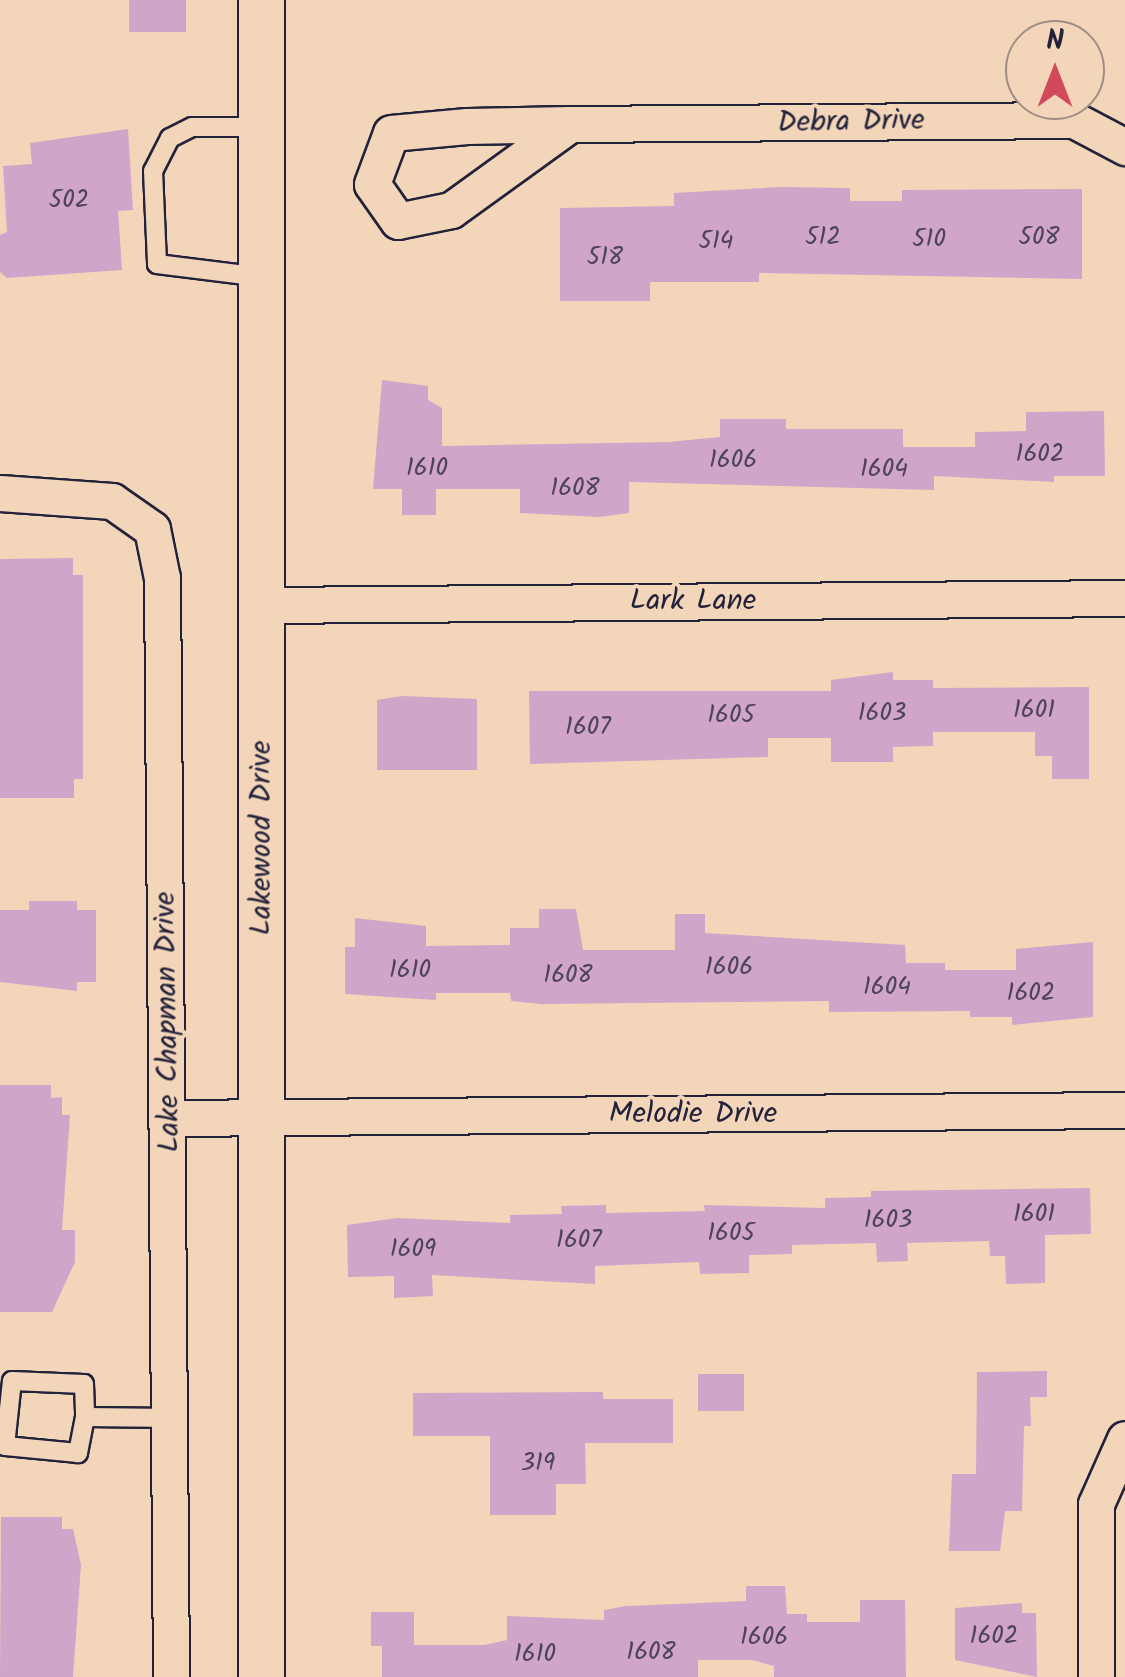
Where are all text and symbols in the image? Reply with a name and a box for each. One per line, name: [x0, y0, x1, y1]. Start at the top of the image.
text: N: [1046, 19, 1064, 64]
north arrow: [1005, 20, 1105, 120]
street label: Debra Drive: [777, 103, 925, 141]
house number: 502: [49, 185, 89, 215]
house number: 512: [805, 222, 841, 252]
house number: 508: [1019, 222, 1059, 252]
house number: 510: [912, 224, 946, 254]
house number: 514: [698, 226, 734, 256]
house number: 518: [587, 242, 623, 272]
house number: 1602: [1016, 439, 1064, 469]
house number: 1606: [709, 445, 757, 475]
house number: 1610: [406, 453, 448, 483]
house number: 1604: [860, 454, 908, 484]
house number: 1608: [550, 473, 600, 503]
street label: Lark Lane: [630, 583, 756, 619]
house number: 1601: [1013, 695, 1055, 725]
house number: 1603: [858, 698, 906, 728]
house number: 1605: [707, 700, 755, 730]
house number: 1607: [565, 712, 611, 742]
street label: Lakewood Drive: [244, 741, 280, 935]
street label: Lake Chapman Drive: [148, 891, 188, 1153]
house number: 1606: [705, 952, 753, 982]
house number: 1610: [389, 955, 431, 985]
house number: 1608: [543, 960, 593, 990]
house number: 1604: [863, 972, 911, 1002]
house number: 1602: [1007, 978, 1055, 1008]
street label: Melodie Drive: [609, 1096, 777, 1132]
house number: 1601: [1013, 1199, 1055, 1229]
house number: 1603: [864, 1205, 912, 1235]
house number: 1605: [707, 1218, 755, 1248]
house number: 1607: [556, 1225, 602, 1255]
house number: 1609: [390, 1234, 436, 1264]
house number: 319: [521, 1448, 555, 1478]
house number: 1602: [970, 1621, 1018, 1651]
house number: 1606: [740, 1622, 788, 1652]
house number: 1608: [626, 1637, 676, 1667]
house number: 1610: [514, 1639, 556, 1669]

